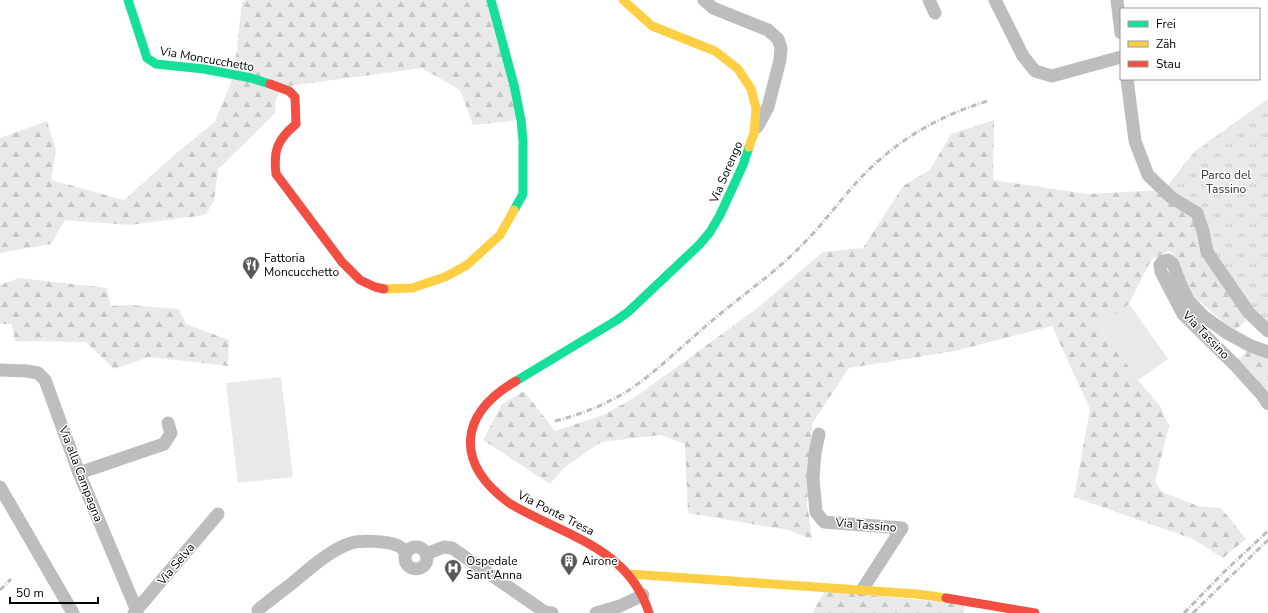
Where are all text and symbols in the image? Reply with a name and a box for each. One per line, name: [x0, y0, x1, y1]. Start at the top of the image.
legend: [1120, 8, 1260, 80]
text: Frei: [1156, 16, 1176, 32]
text: Zäh: [1156, 36, 1176, 52]
street label: Via Moncucchetto: [158, 43, 256, 75]
text: Stau: [1156, 56, 1181, 72]
street label: Via Sorengo: [705, 138, 746, 206]
park label: Parco del Tassino: [1201, 167, 1251, 197]
place label: Fattoria Moncucchetto: [264, 250, 339, 280]
restaurant icon: Fattoria Moncucchetto: [241, 255, 261, 280]
street label: Via Tassino: [1178, 307, 1233, 363]
street label: Via alla Campagna: [55, 423, 107, 524]
street label: Via Ponte Tresa: [514, 486, 597, 539]
street label: Via Tassino: [834, 514, 897, 536]
street label: Via Selva: [153, 540, 198, 589]
building icon: Airone: [559, 551, 579, 576]
place label: Ospedale Sant'Anna: [466, 553, 522, 583]
place label: Airone: [582, 553, 618, 569]
hospital icon: Ospedale Sant'Anna: [443, 558, 463, 583]
scale bar: [10, 579, 98, 605]
text: 50 m: [16, 585, 44, 601]

